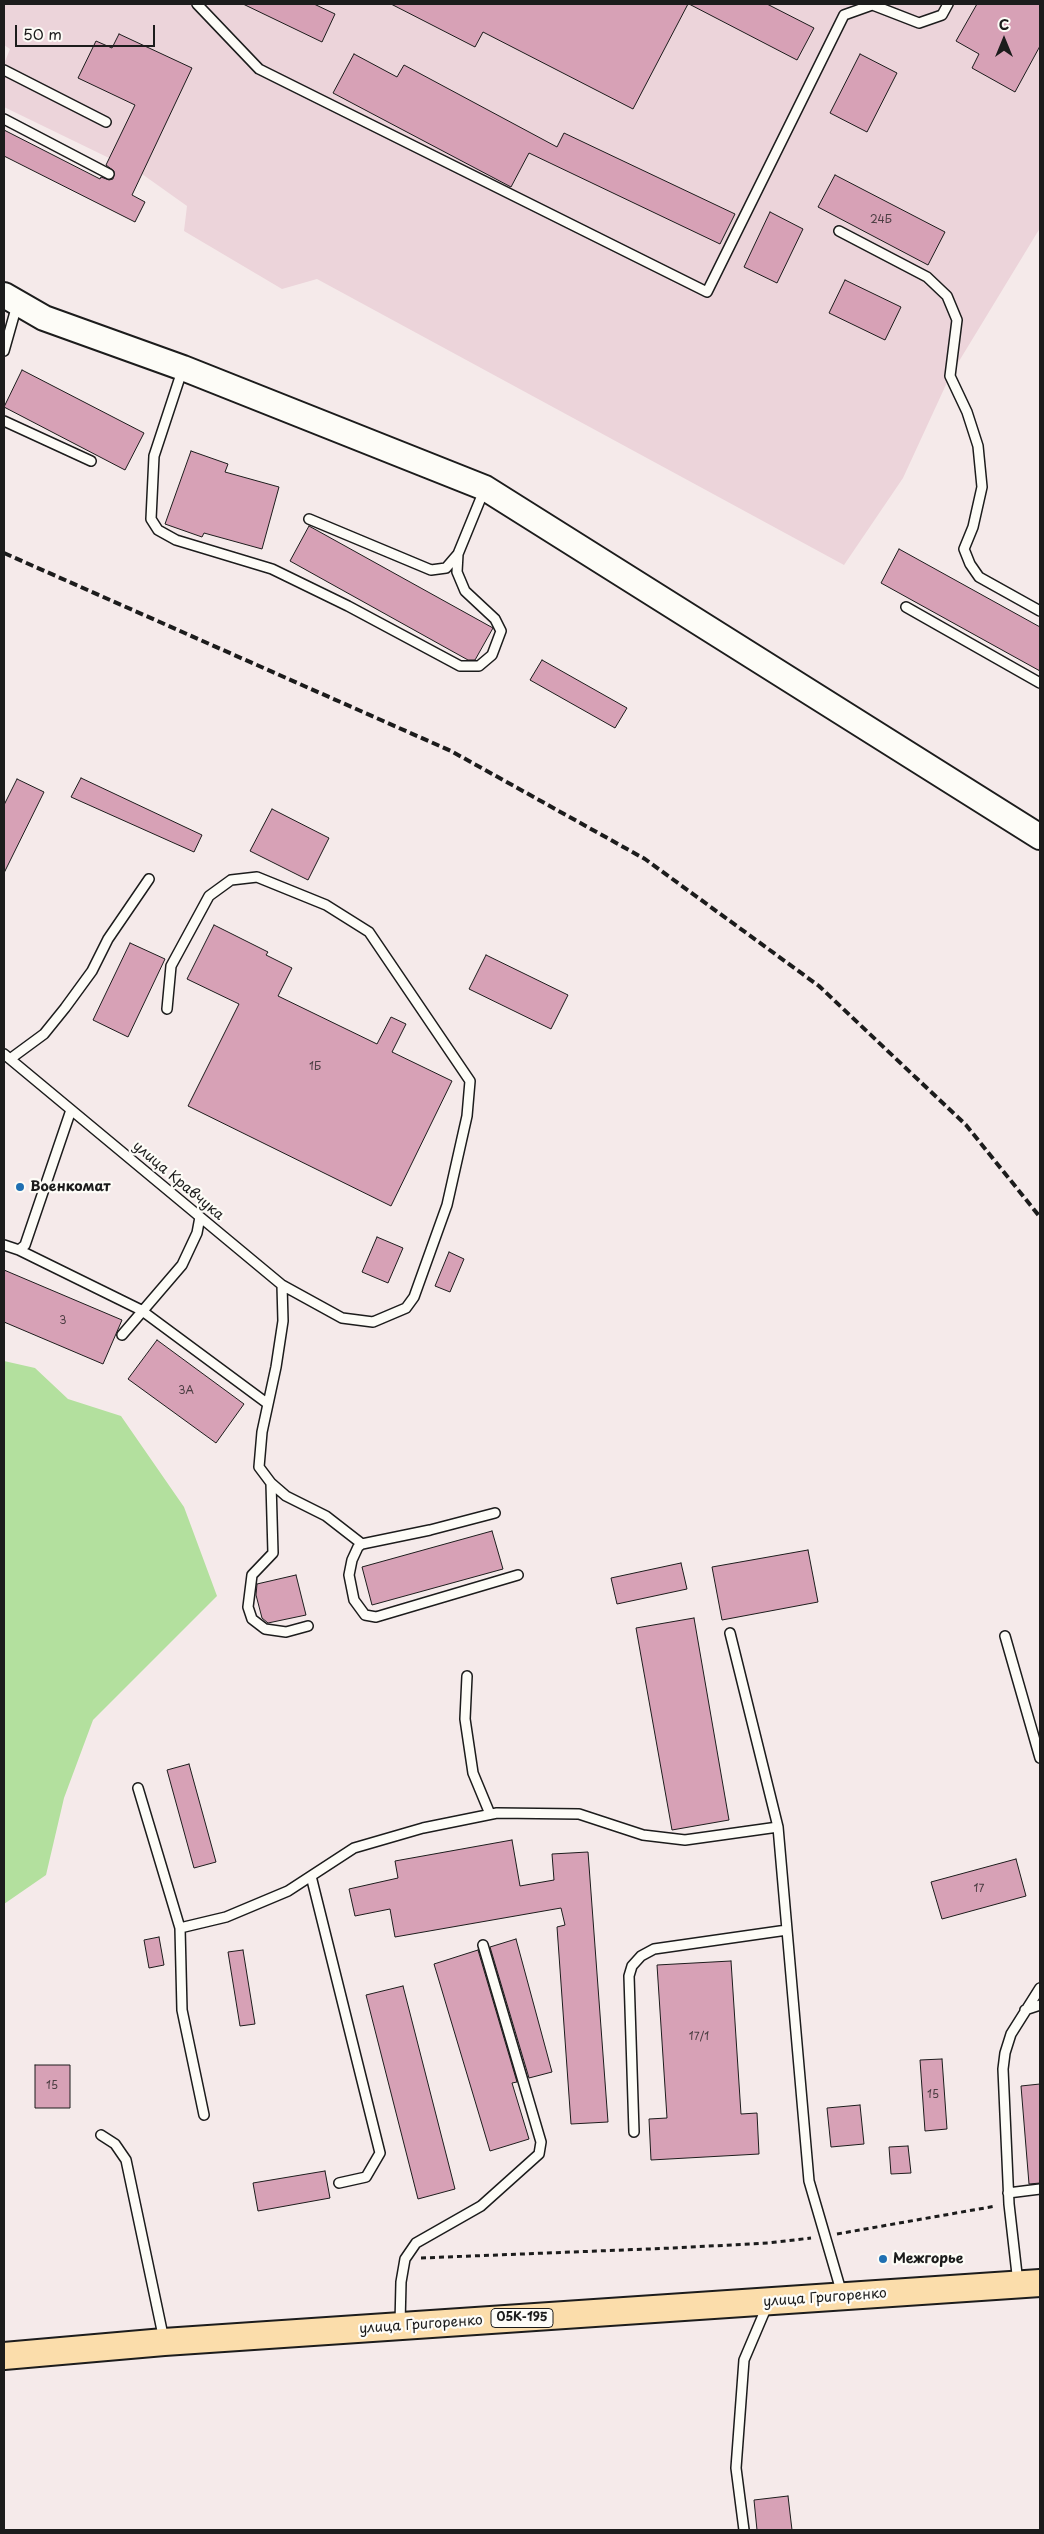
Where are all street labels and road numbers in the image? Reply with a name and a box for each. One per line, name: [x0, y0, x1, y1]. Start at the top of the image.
street label: улица Кравчука: [129, 1138, 227, 1224]
street label: улица Григоренко: [763, 2285, 887, 2311]
road number: 05К-195: [491, 2308, 553, 2328]
street label: улица Григоренко: [359, 2312, 483, 2338]

